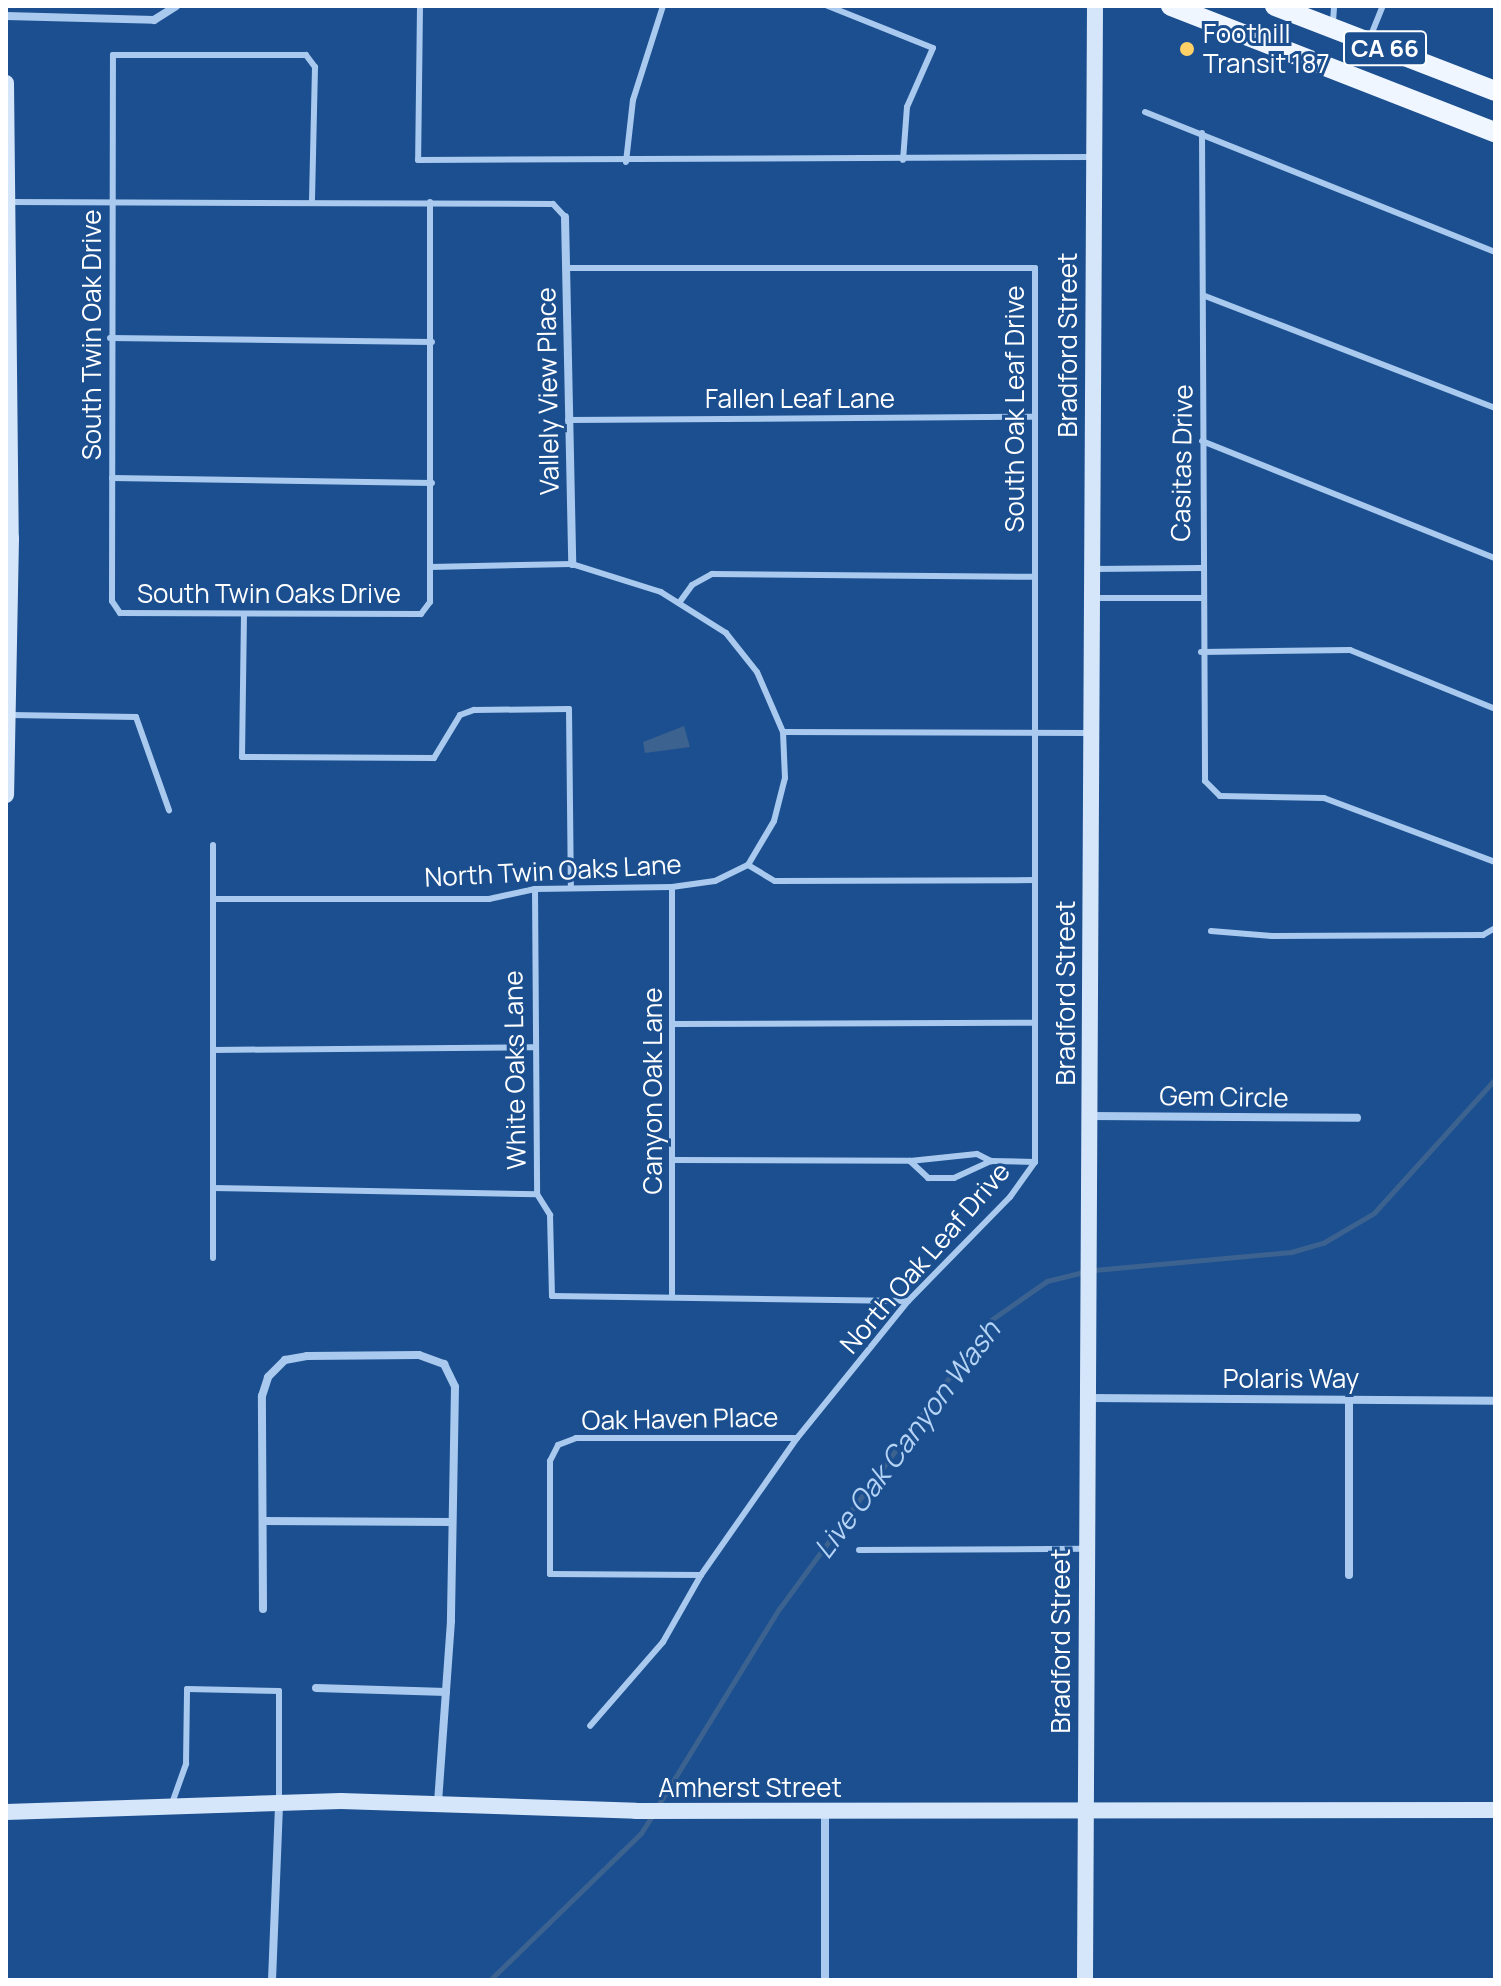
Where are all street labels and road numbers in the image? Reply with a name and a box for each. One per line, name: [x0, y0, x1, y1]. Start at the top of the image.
road number: CA 66: [1343, 28, 1427, 68]
street label: South Twin Oak Drive: [76, 210, 108, 460]
street label: Bradford Street: [1052, 253, 1084, 437]
street label: South Oak Leaf Drive: [999, 285, 1031, 533]
street label: Vallely View Place: [531, 287, 565, 495]
street label: Fallen Leaf Lane: [705, 383, 895, 415]
street label: Casitas Drive: [1165, 384, 1199, 542]
street label: South Twin Oaks Drive: [137, 578, 401, 610]
street label: North Twin Oaks Lane: [424, 849, 682, 893]
street label: Bradford Street: [1050, 901, 1082, 1085]
street label: White Oaks Lane: [498, 970, 532, 1170]
street label: Canyon Oak Lane: [637, 988, 669, 1194]
street label: Gem Circle: [1159, 1080, 1289, 1114]
street label: North Oak Leaf Drive: [834, 1156, 1016, 1360]
street label: Polaris Way: [1223, 1363, 1359, 1395]
street label: Oak Haven Place: [581, 1402, 779, 1436]
street label: Bradford Street: [1045, 1549, 1077, 1733]
street label: Amherst Street: [658, 1772, 842, 1804]

